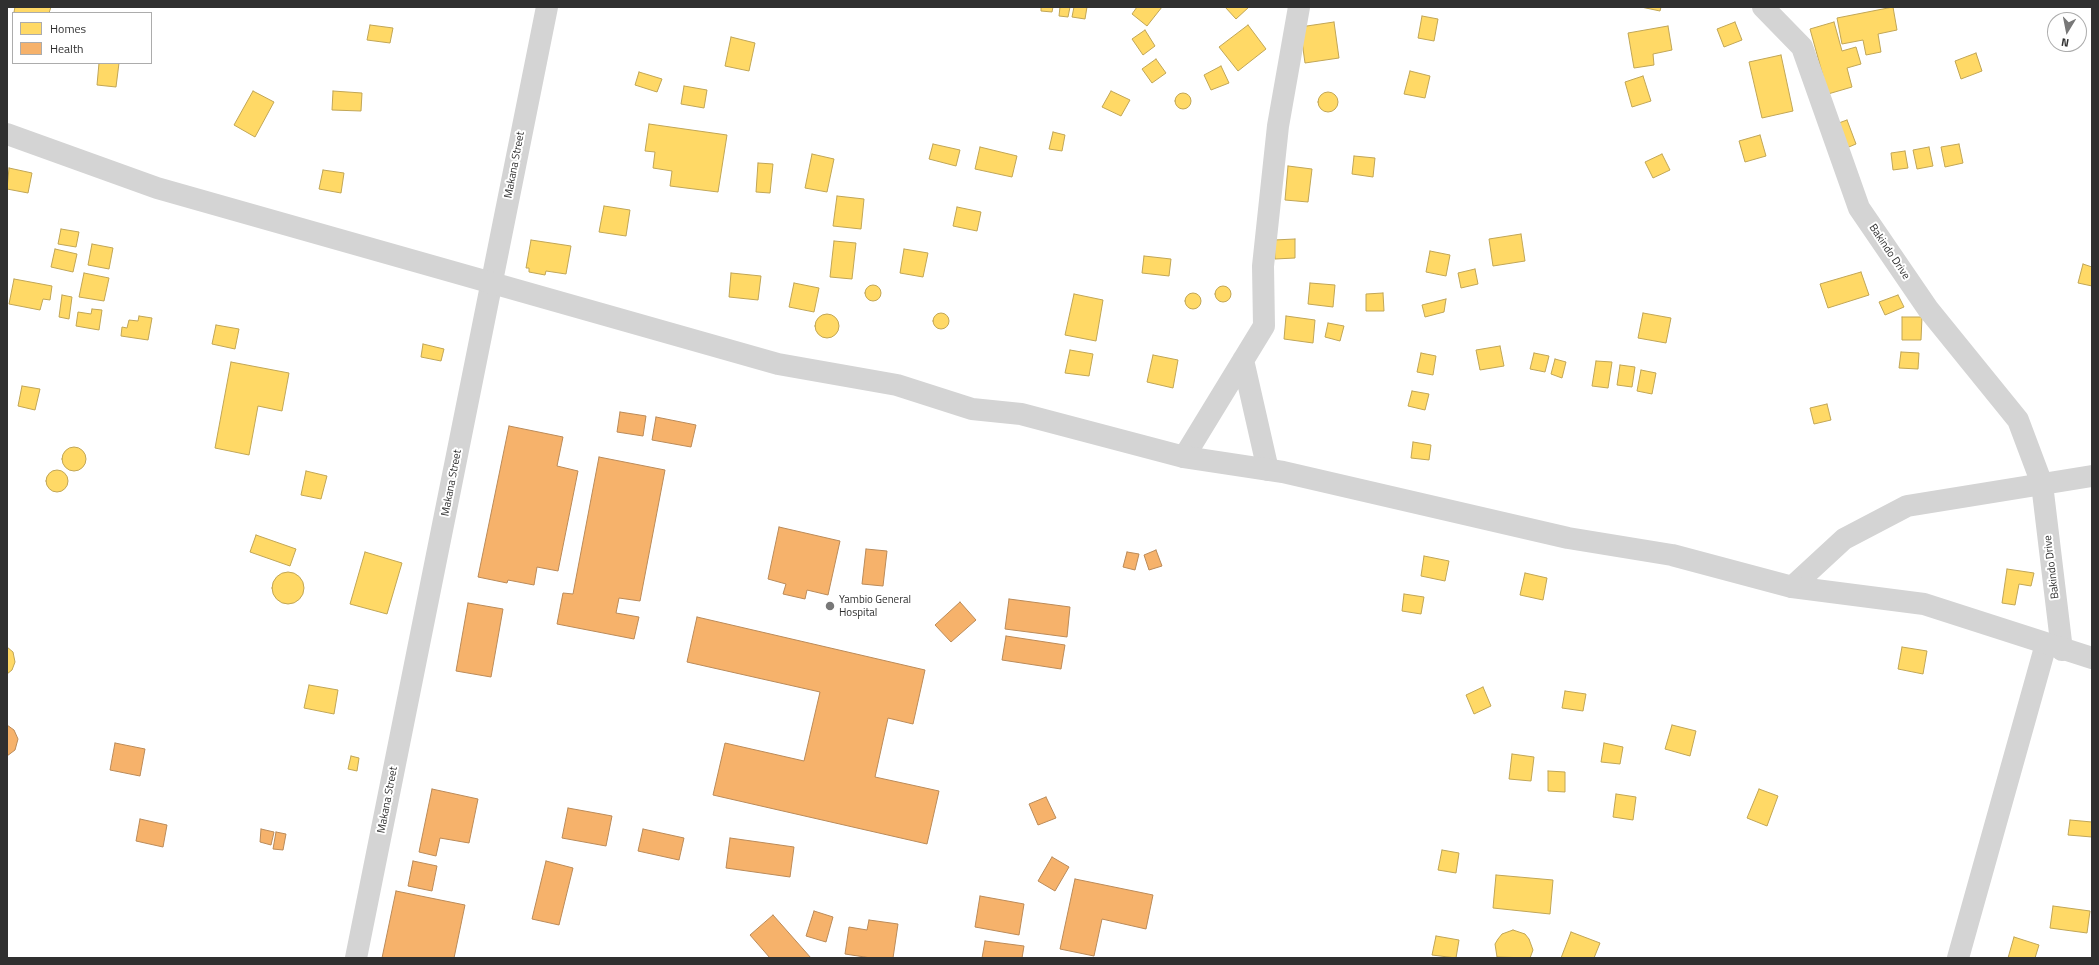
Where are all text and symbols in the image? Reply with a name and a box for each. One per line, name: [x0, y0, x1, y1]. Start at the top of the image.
legend: [12, 12, 152, 64]
north arrow: [2047, 12, 2087, 52]
text: Homes: [50, 19, 86, 38]
text: N: [2060, 34, 2070, 51]
text: Health: [50, 39, 84, 58]
street label: Makana Street: [502, 131, 528, 199]
street label: Bakindo Drive: [1866, 222, 1912, 282]
street label: Makana Street: [439, 449, 465, 517]
street label: Bakindo Drive: [2042, 534, 2062, 600]
place label: Yambio General Hospital: [839, 593, 911, 619]
marker: Yambio General Hospital: [824, 600, 836, 612]
street label: Makana Street: [375, 766, 401, 834]

